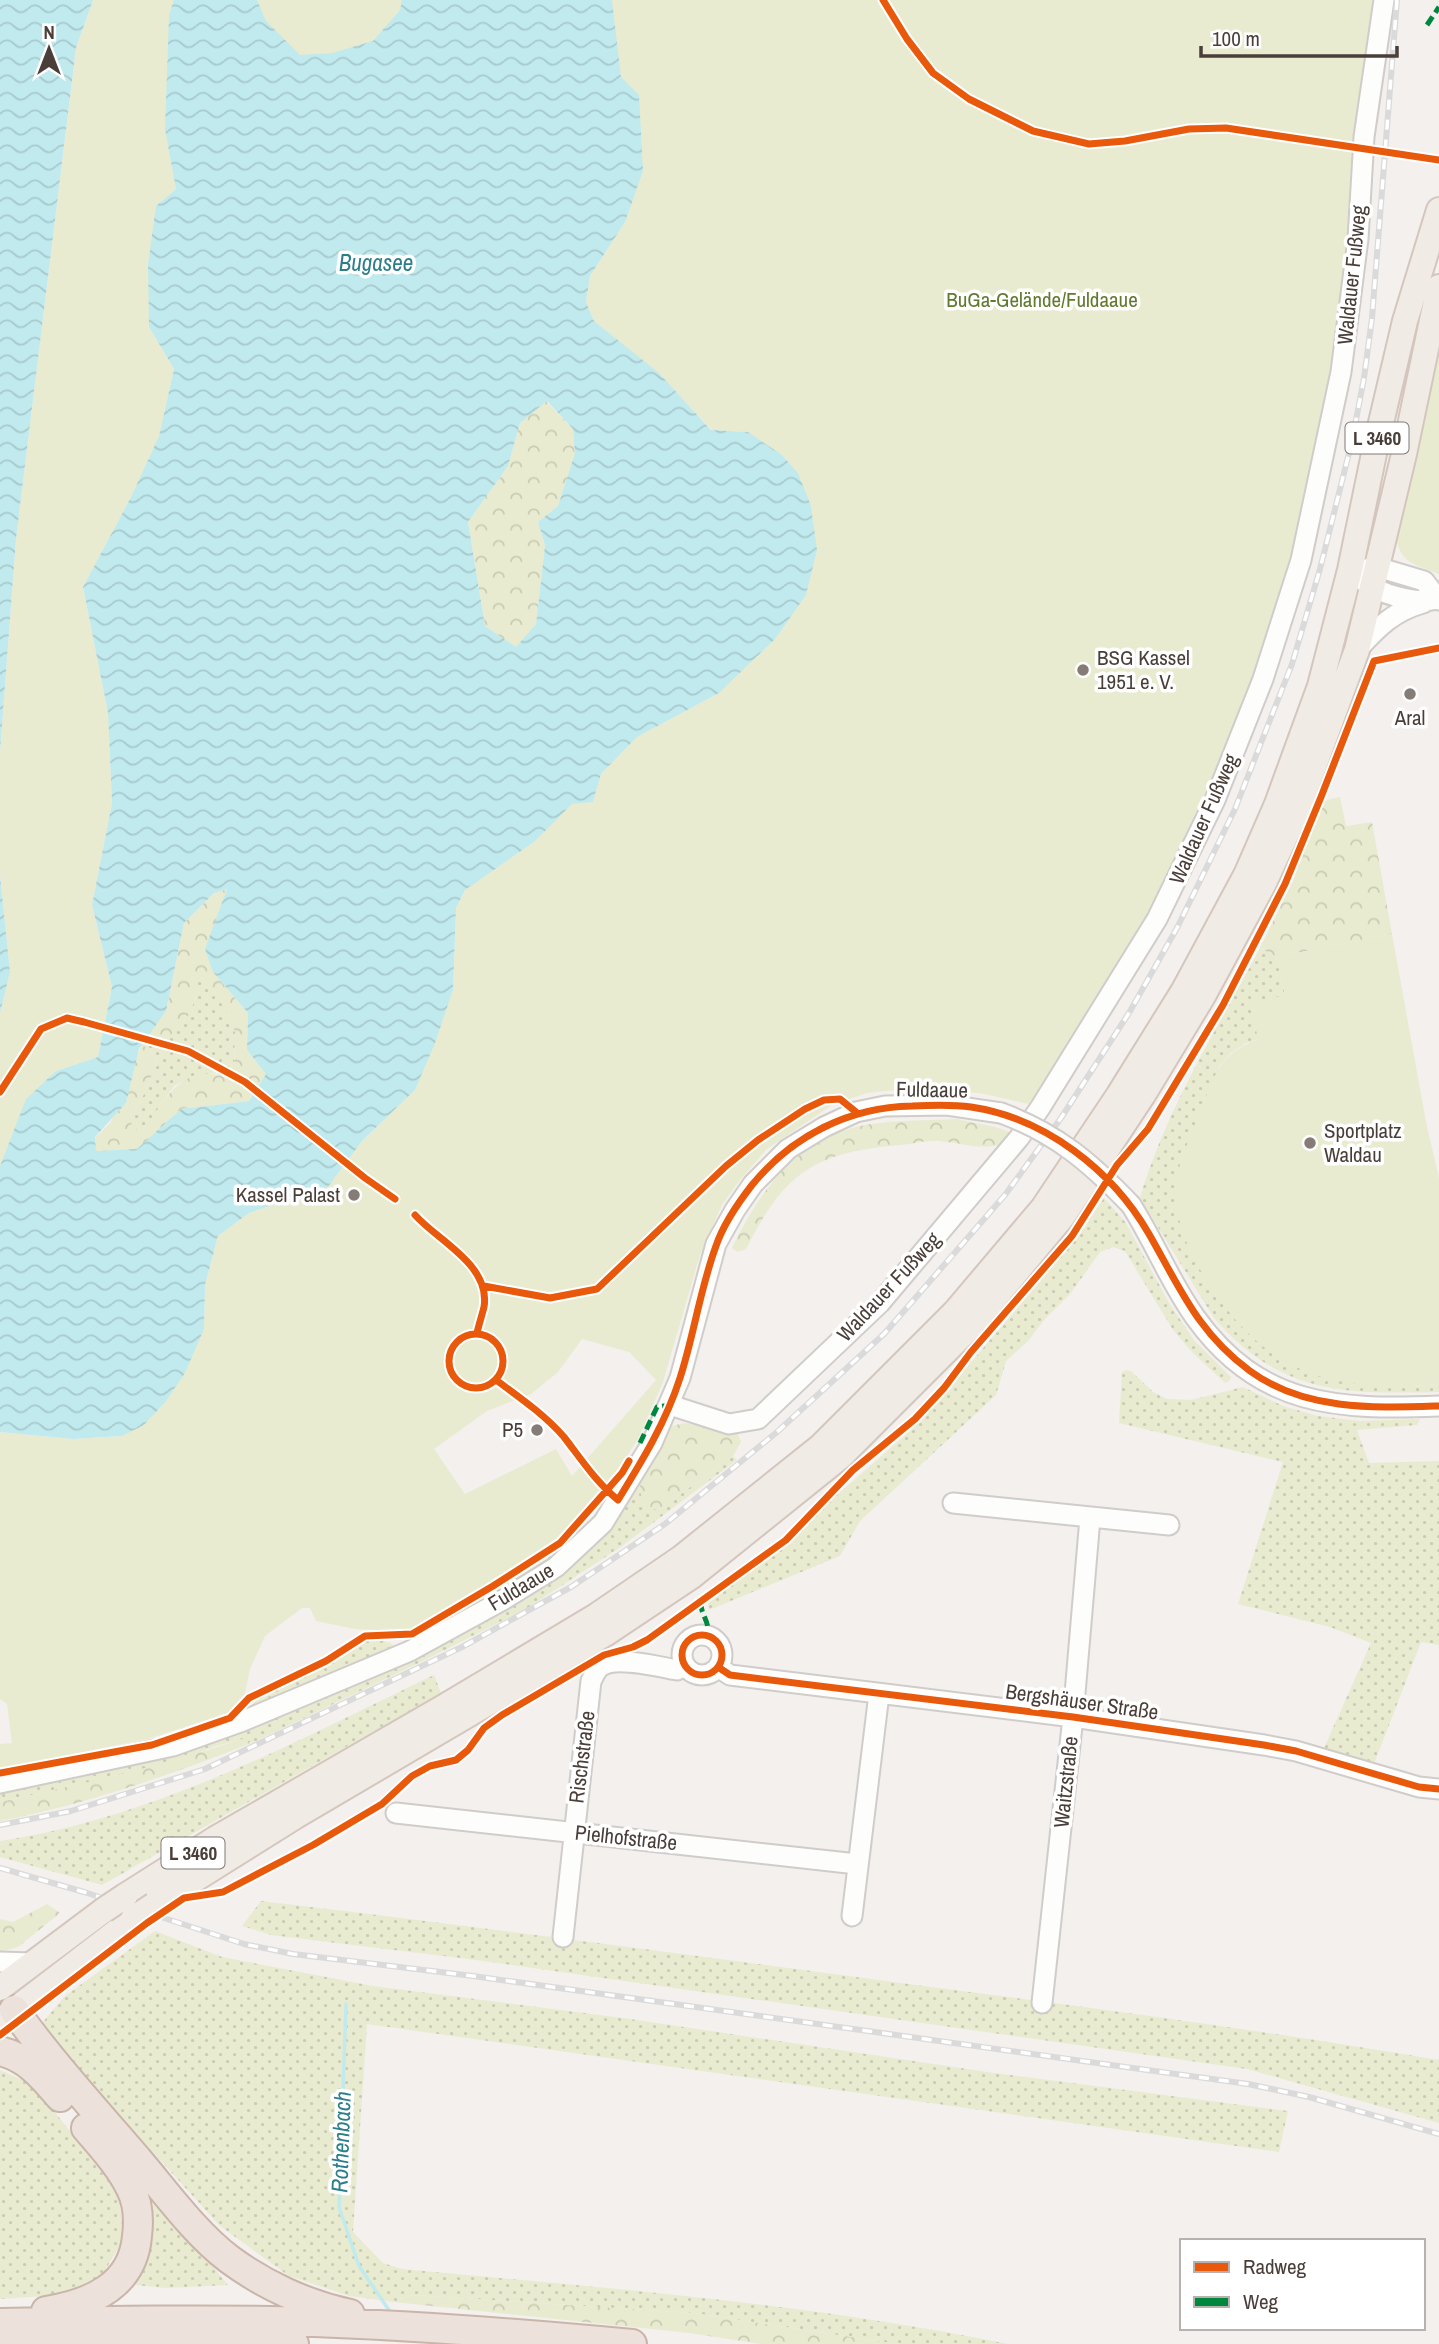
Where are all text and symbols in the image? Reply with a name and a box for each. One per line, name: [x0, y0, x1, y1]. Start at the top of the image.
north arrow: [14, 14, 84, 84]
scale bar: [1201, 14, 1397, 58]
text: N: [43, 19, 55, 45]
text: 100 m: [1212, 24, 1260, 53]
street label: Waldauer Fußweg: [1330, 203, 1373, 346]
water label: Bugasee: [339, 247, 413, 278]
park label: BuGa-Gelände/Fuldaaue: [946, 285, 1138, 314]
road number: L 3460: [1346, 422, 1408, 453]
place label: BSG Kassel 1951 e. V.: [1097, 643, 1190, 696]
marker: BSG Kassel 1951 e. V.: [1075, 662, 1091, 678]
marker: Aral: [1402, 686, 1418, 702]
place label: Aral: [1394, 703, 1425, 732]
street label: Waldauer Fußweg: [1162, 749, 1245, 889]
street label: Fuldaaue: [896, 1074, 968, 1105]
place label: Sportplatz Waldau: [1324, 1116, 1402, 1169]
marker: Sportplatz Waldau: [1302, 1135, 1318, 1151]
place label: Kassel Palast: [236, 1180, 340, 1209]
marker: Kassel Palast: [346, 1187, 362, 1203]
street label: Waldauer Fußweg: [830, 1225, 947, 1348]
place label: P5: [502, 1415, 523, 1444]
marker: P5: [529, 1422, 545, 1438]
street label: Fuldaaue: [482, 1556, 559, 1617]
street label: Bergshäuser Straße: [1004, 1676, 1160, 1727]
street label: Rischstraße: [561, 1709, 602, 1805]
street label: Waitzstraße: [1046, 1735, 1085, 1829]
street label: Pielhofstraße: [574, 1818, 678, 1857]
road number: L 3460: [162, 1838, 224, 1868]
water label: Rothenbach: [323, 2091, 358, 2193]
legend: [1180, 2239, 1425, 2330]
text: Radweg: [1243, 2252, 1307, 2281]
text: Weg: [1243, 2287, 1279, 2316]

